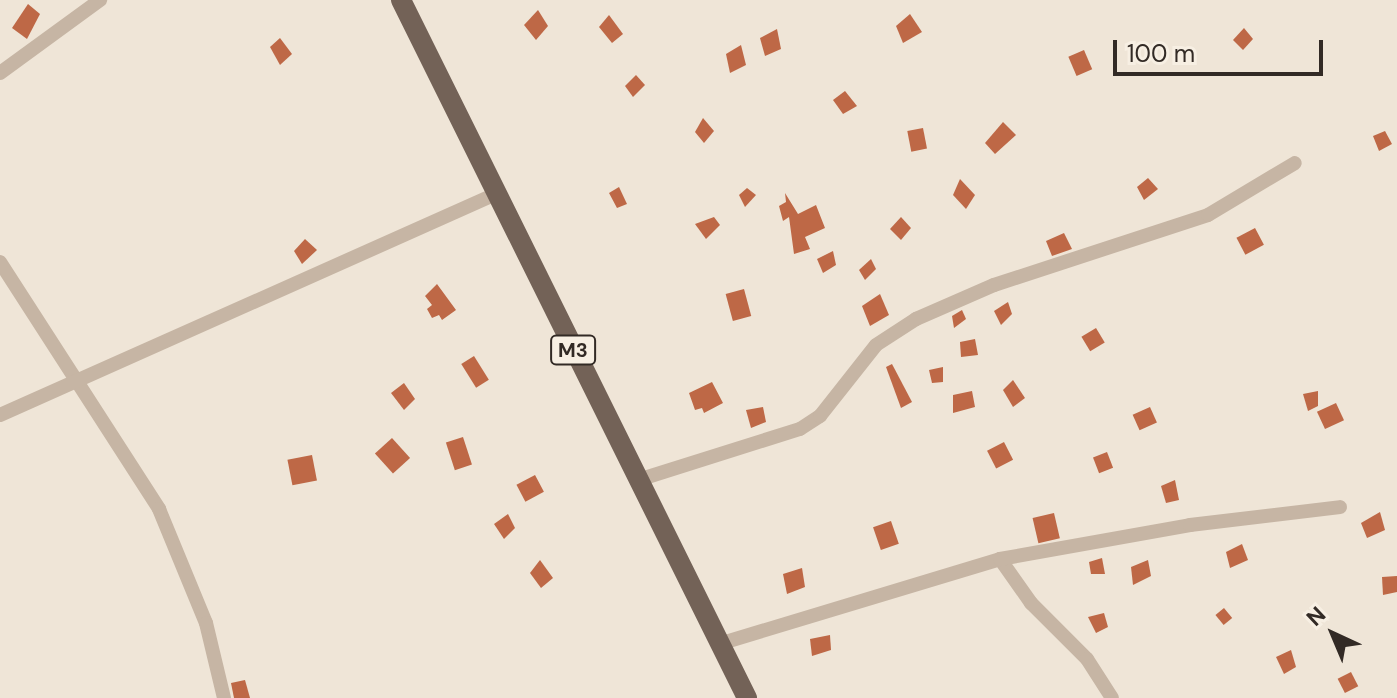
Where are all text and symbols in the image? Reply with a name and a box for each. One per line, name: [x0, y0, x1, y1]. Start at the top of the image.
scale bar: [1117, 24, 1327, 74]
text: 100 m: [1127, 38, 1195, 69]
road number: M3: [549, 334, 597, 366]
north arrow: [1293, 594, 1373, 674]
text: N: [1300, 600, 1332, 632]

